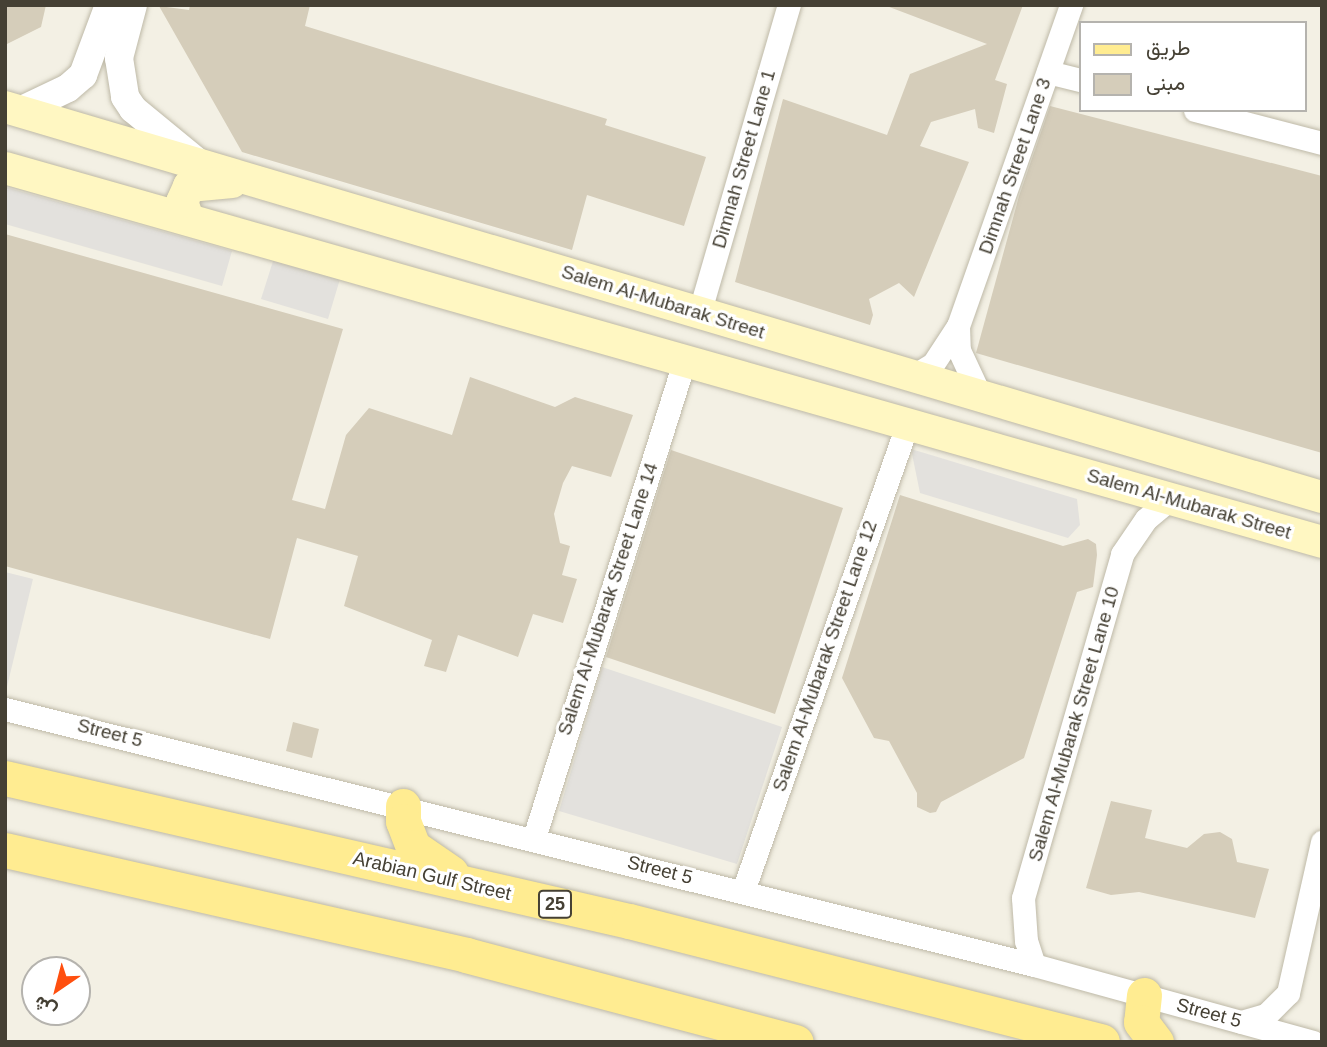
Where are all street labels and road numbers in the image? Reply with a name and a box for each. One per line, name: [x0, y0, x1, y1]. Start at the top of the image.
street label: Dimnah Street Lane 1: [708, 67, 780, 251]
street label: Dimnah Street Lane 3: [974, 75, 1056, 257]
street label: Salem Al-Mubarak Street: [558, 260, 768, 344]
street label: Salem Al-Mubarak Street Lane 14: [553, 459, 663, 739]
street label: Salem Al-Mubarak Street: [1084, 464, 1294, 544]
street label: Salem Al-Mubarak Street Lane 12: [768, 517, 882, 795]
street label: Salem Al-Mubarak Street Lane 10: [1024, 583, 1124, 865]
street label: Street 5: [75, 714, 145, 752]
street label: Arabian Gulf Street: [351, 847, 513, 905]
street label: Street 5: [625, 851, 695, 889]
road number: 25: [538, 890, 572, 918]
street label: Street 5: [1174, 993, 1244, 1033]

